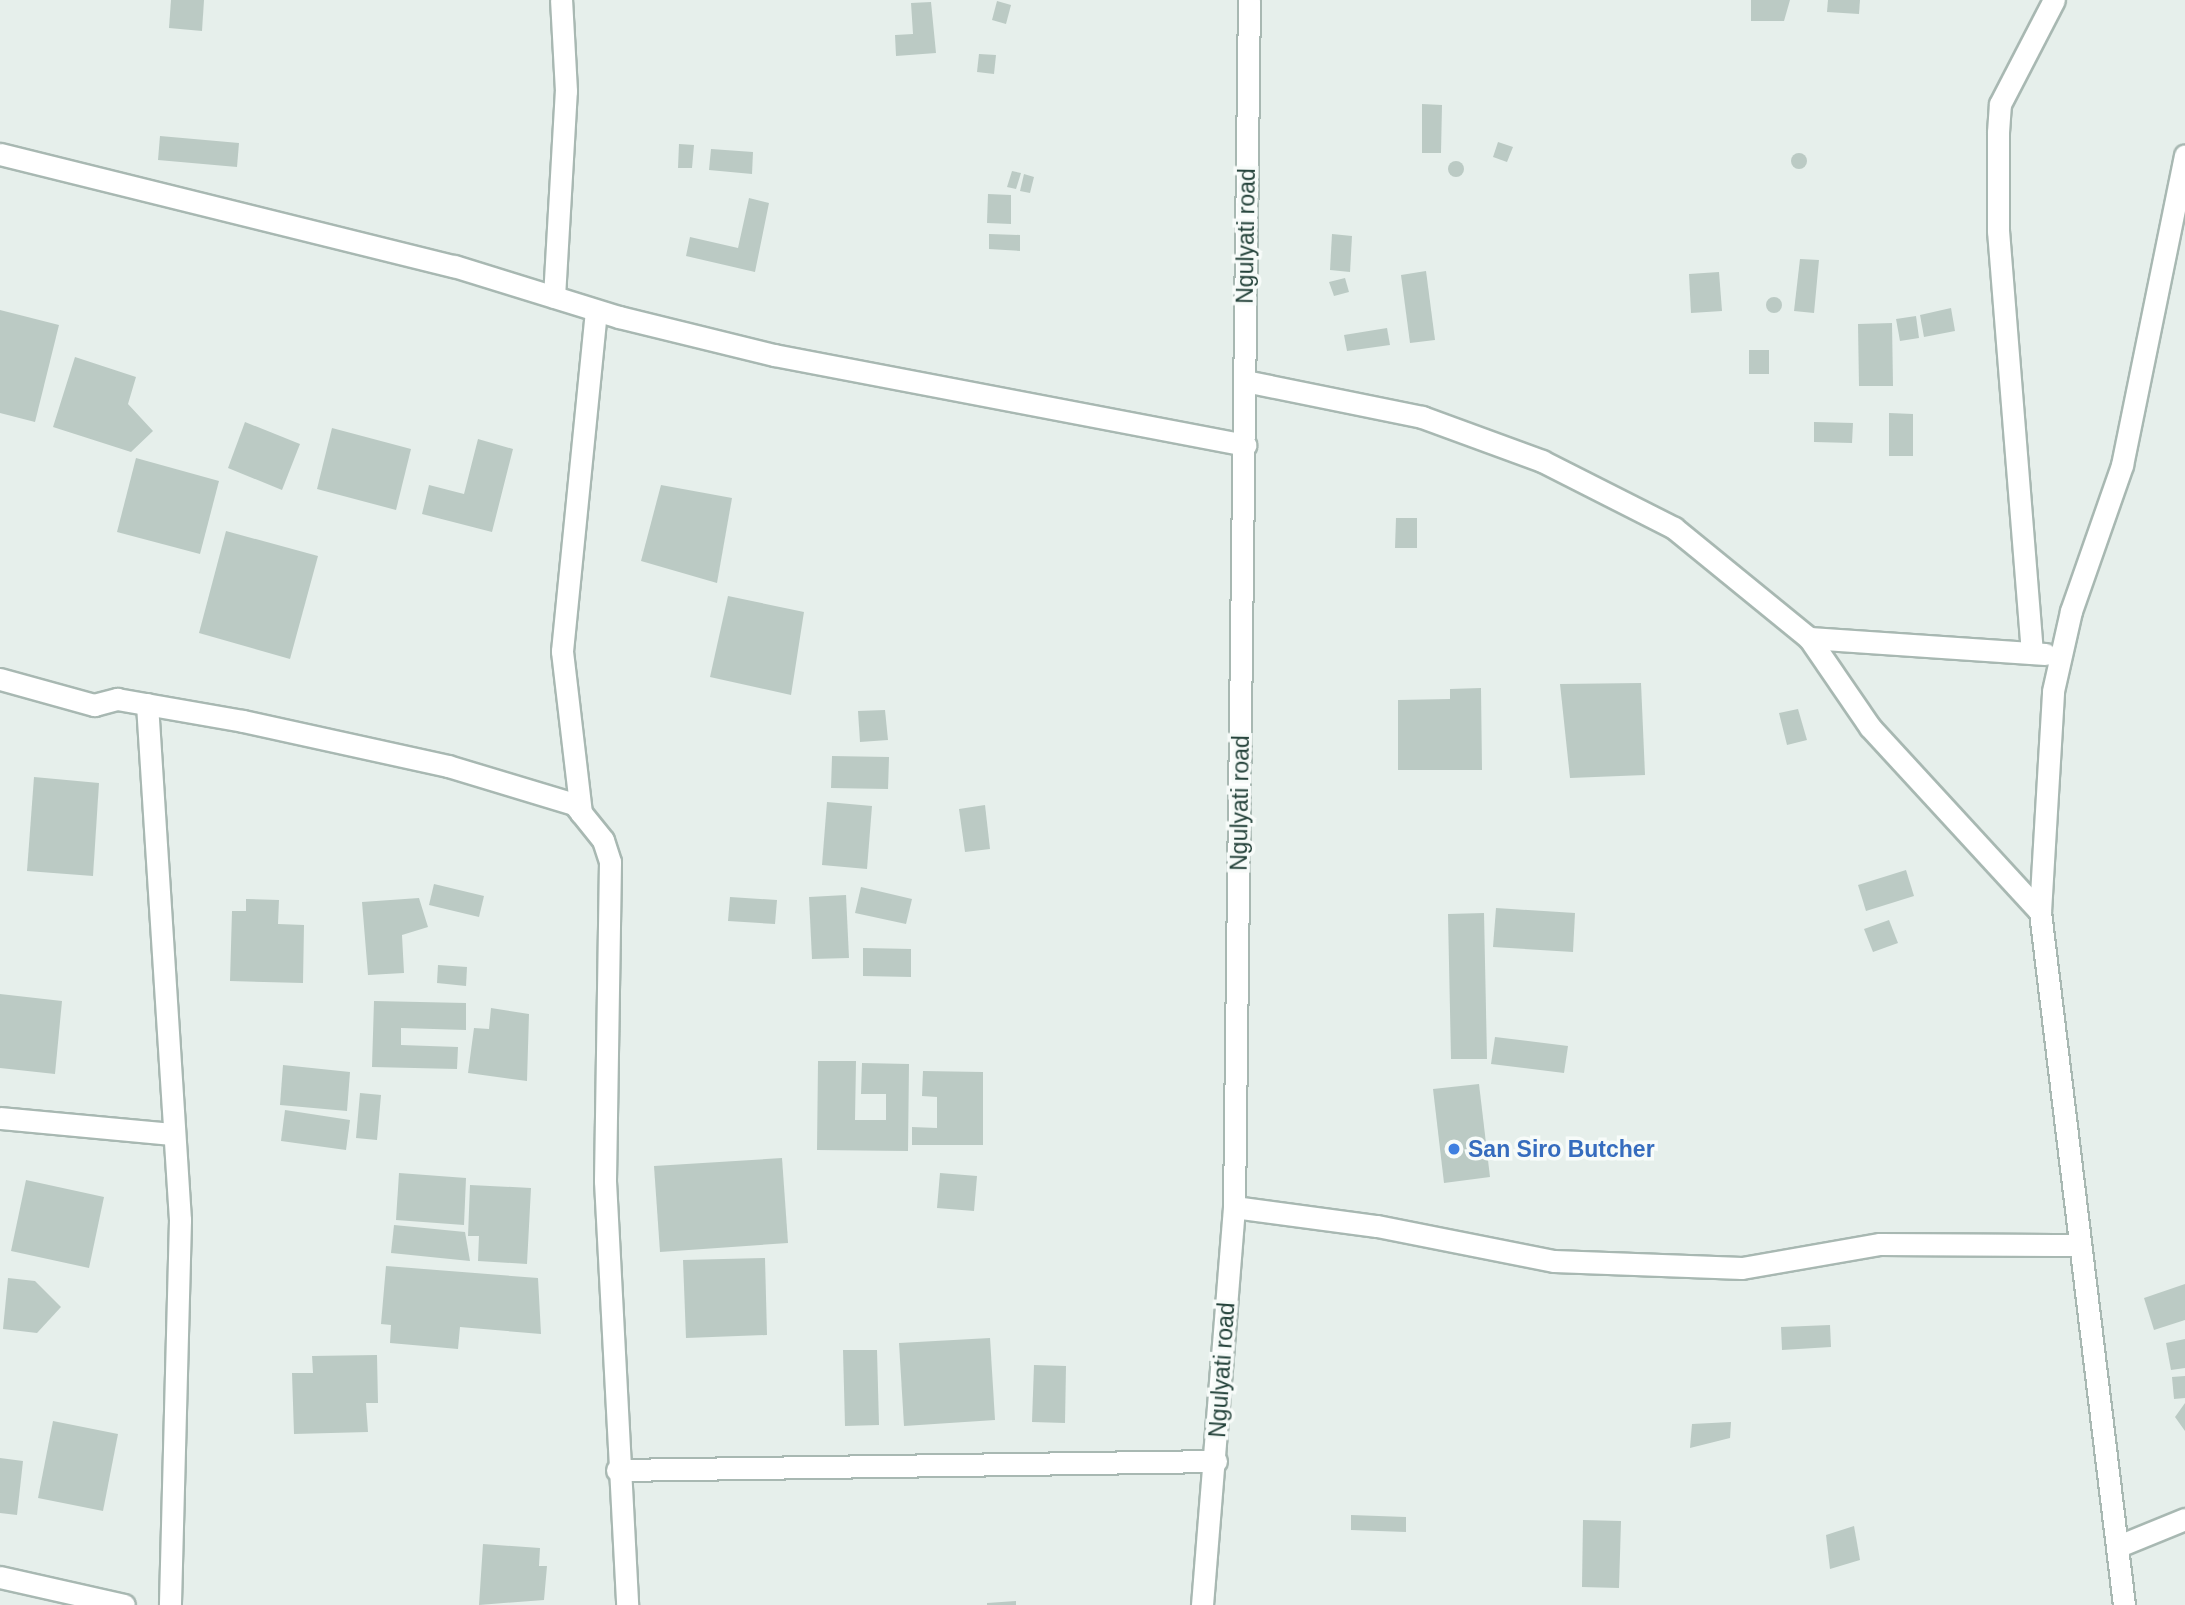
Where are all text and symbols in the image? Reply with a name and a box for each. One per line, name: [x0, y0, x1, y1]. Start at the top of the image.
street label: Ngulyati road: [1231, 168, 1261, 304]
street label: Ngulyati road: [1225, 735, 1255, 871]
place label: San Siro Butcher: [1468, 1135, 1655, 1163]
marker: San Siro Butcher: [1446, 1141, 1462, 1157]
street label: Ngulyati road: [1204, 1301, 1240, 1439]

